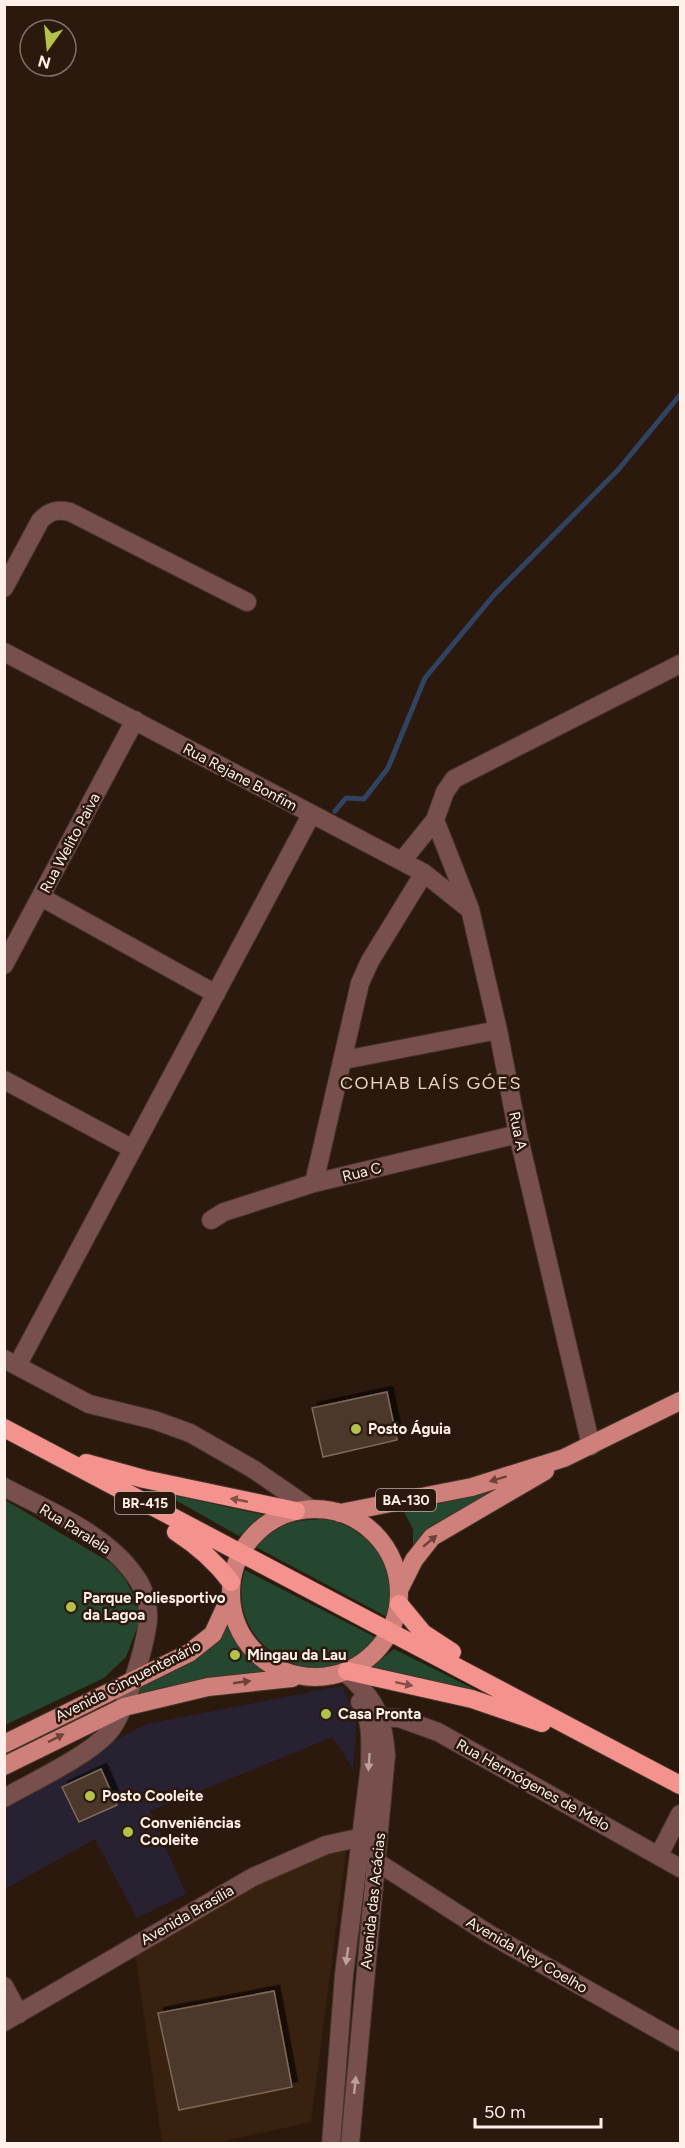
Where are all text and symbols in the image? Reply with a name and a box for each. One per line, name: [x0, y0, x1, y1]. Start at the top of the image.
north arrow: [18, 18, 78, 78]
text: N: [36, 51, 53, 73]
street label: Rua Rejane Bonfim: [180, 739, 300, 815]
street label: Rua Welito Paiva: [36, 790, 104, 896]
district label: COHAB LAÍS GÓES: [340, 1072, 522, 1094]
street label: Rua A: [505, 1110, 531, 1152]
street label: Rua C: [340, 1158, 384, 1186]
place label: Posto Águia: [368, 1420, 451, 1438]
marker: Posto Águia: [349, 1422, 363, 1436]
one-way arrow: [489, 1475, 507, 1484]
road number: BA-130: [376, 1489, 436, 1511]
road number: BR-415: [115, 1492, 175, 1514]
one-way arrow: [229, 1495, 248, 1504]
street label: Rua Paralela: [36, 1500, 114, 1558]
one-way arrow: [422, 1535, 437, 1548]
place label: Parque Poliesportivo da Lagoa: [83, 1589, 226, 1624]
marker: Parque Poliesportivo da Lagoa: [64, 1600, 78, 1614]
street label: Avenida Cinquentenário: [52, 1636, 204, 1726]
place label: Mingau da Lau: [247, 1646, 346, 1664]
marker: Mingau da Lau: [228, 1648, 242, 1662]
one-way arrow: [232, 1678, 251, 1687]
one-way arrow: [395, 1679, 413, 1689]
place label: Casa Pronta: [338, 1705, 421, 1723]
marker: Casa Pronta: [319, 1707, 333, 1721]
one-way arrow: [48, 1734, 65, 1743]
street label: Rua Hermógenes de Melo: [453, 1735, 613, 1835]
one-way arrow: [365, 1753, 374, 1772]
place label: Posto Cooleite: [102, 1787, 204, 1805]
marker: Posto Cooleite: [83, 1789, 97, 1803]
place label: Conveniências Cooleite: [140, 1814, 241, 1849]
marker: Conveniências Cooleite: [121, 1825, 135, 1839]
street label: Avenida das Acácias: [357, 1832, 389, 1970]
street label: Avenida Brasília: [137, 1881, 237, 1949]
street label: Avenida Ney Coelho: [463, 1913, 591, 1997]
one-way arrow: [342, 1946, 352, 1965]
one-way arrow: [350, 2076, 360, 2095]
scale bar: [475, 2091, 601, 2129]
text: 50 m: [484, 2101, 526, 2123]

